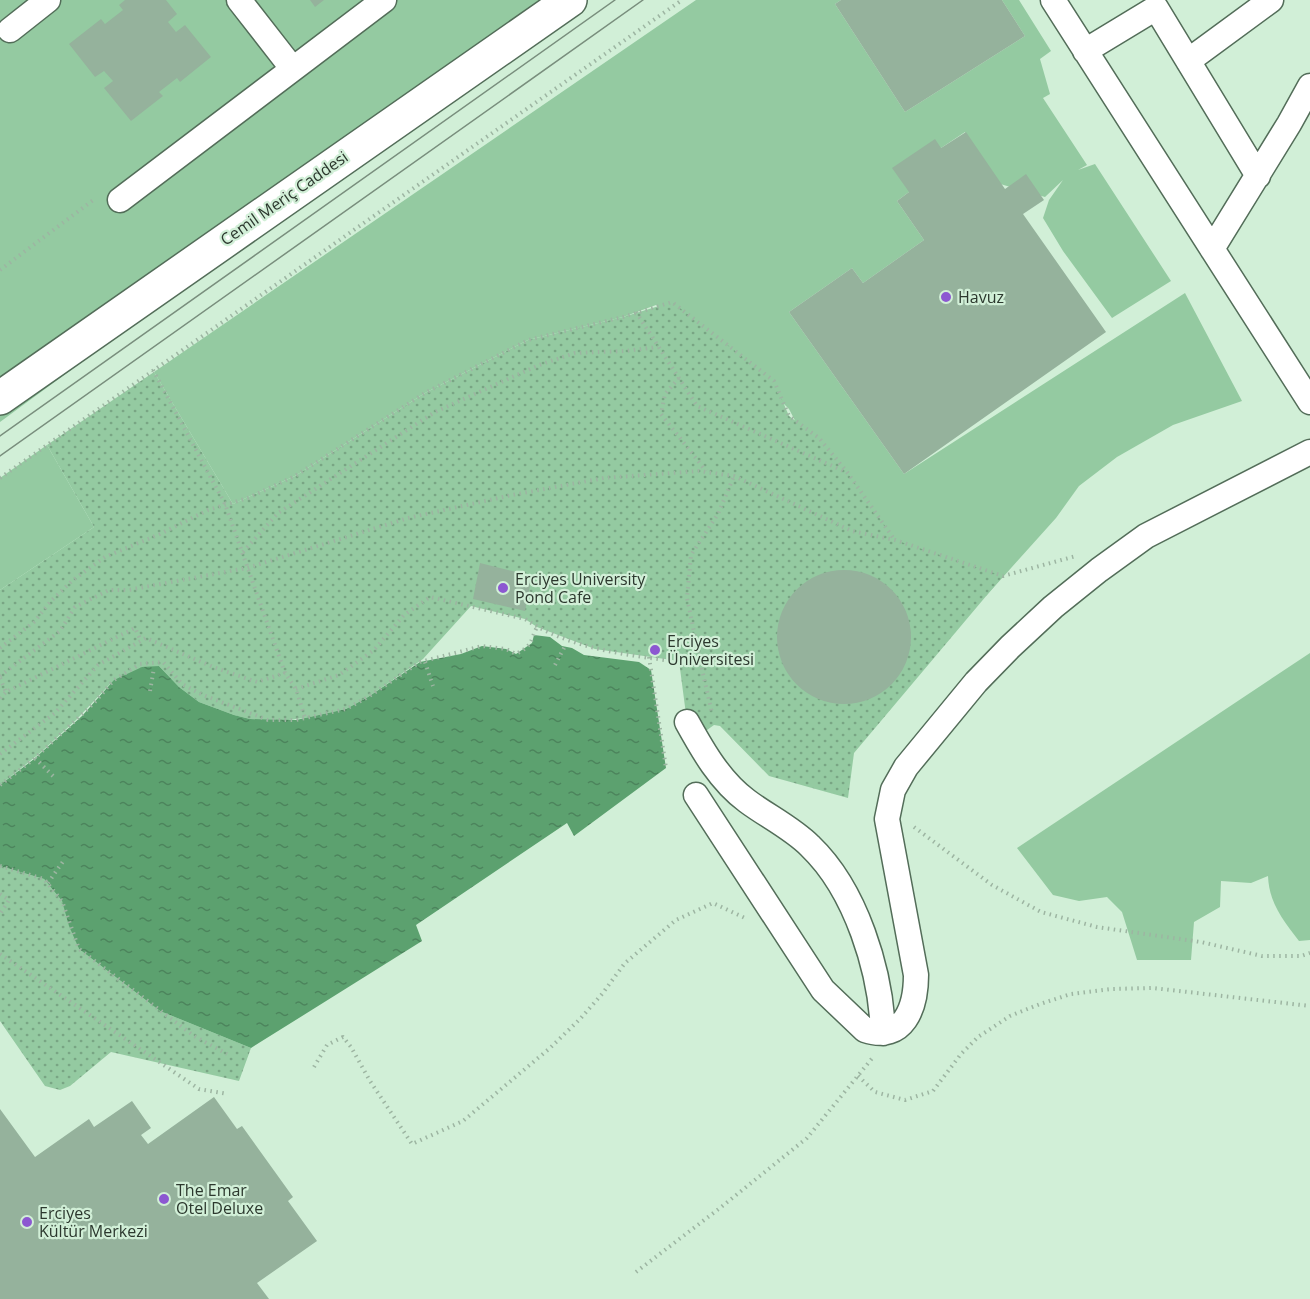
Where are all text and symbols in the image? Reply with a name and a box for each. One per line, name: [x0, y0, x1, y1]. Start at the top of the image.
street label: Cemil Meriç Caddesi: [216, 146, 352, 250]
place label: Havuz: [958, 286, 1004, 308]
marker: Havuz: [939, 290, 953, 304]
place label: Erciyes University Pond Cafe: [515, 568, 646, 608]
marker: Erciyes University Pond Cafe: [496, 581, 510, 595]
place label: Erciyes Üniversitesi: [667, 630, 754, 670]
marker: Erciyes Üniversitesi: [648, 643, 662, 657]
place label: The Emar Otel Deluxe: [176, 1179, 263, 1219]
marker: The Emar Otel Deluxe: [157, 1192, 171, 1206]
place label: Erciyes Kültür Merkezi: [39, 1202, 148, 1242]
marker: Erciyes Kültür Merkezi: [20, 1215, 34, 1229]

